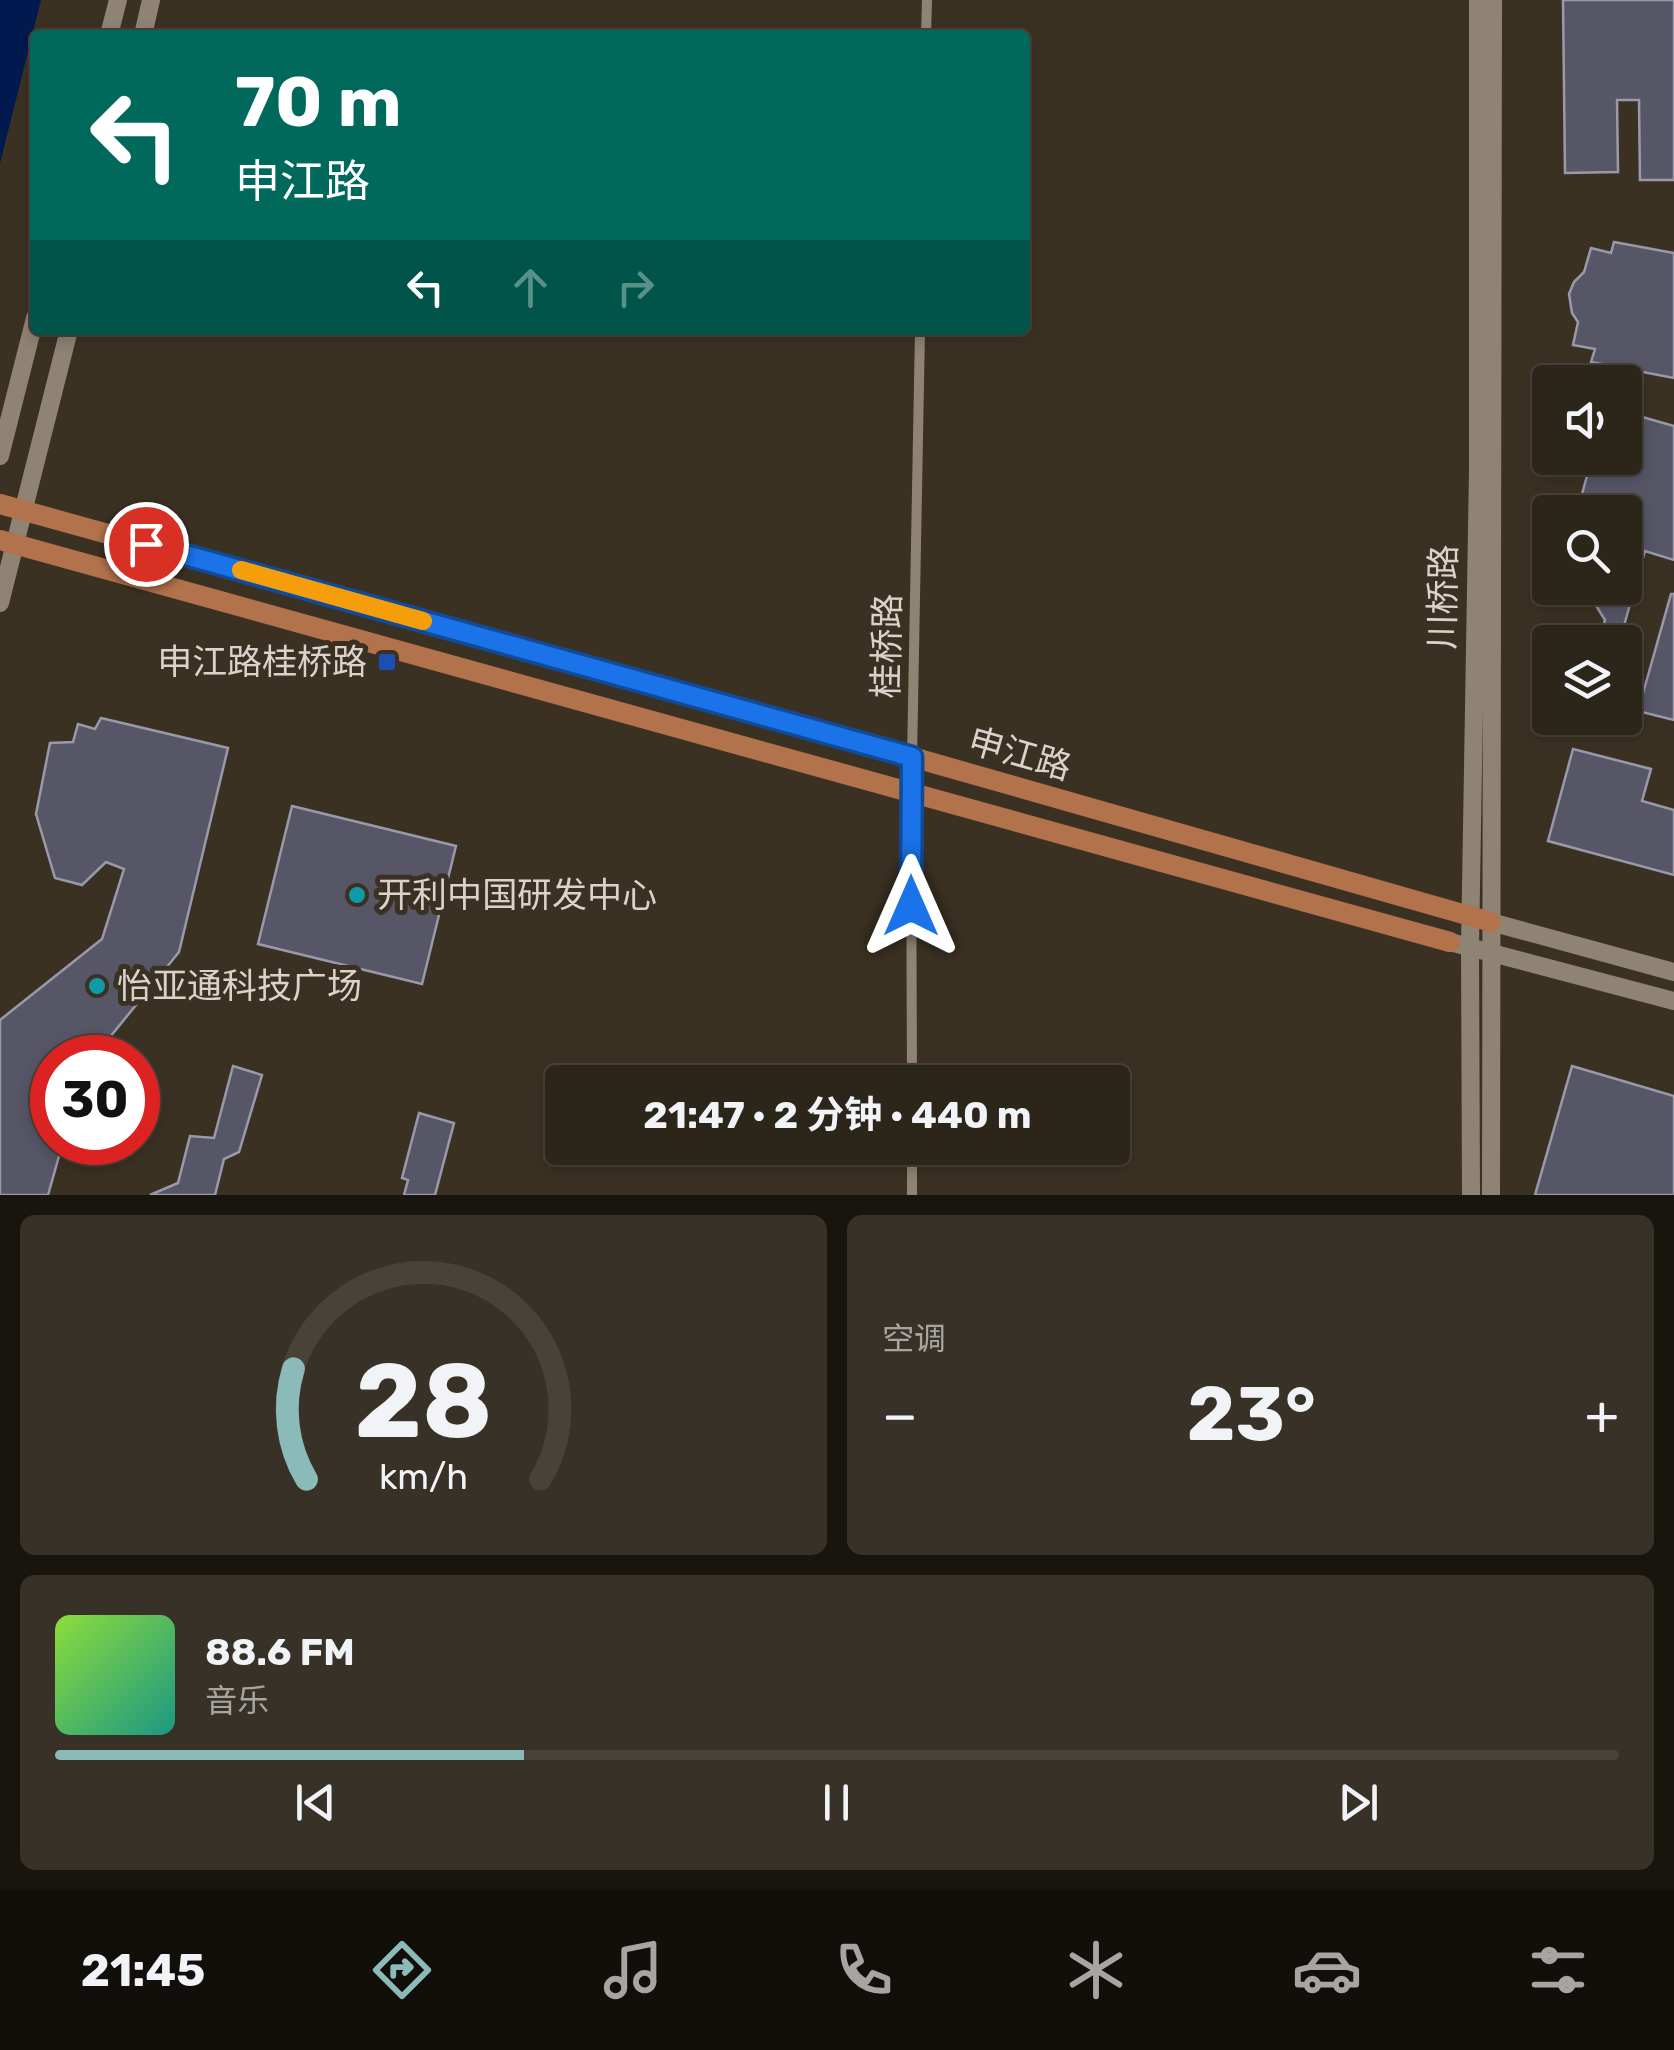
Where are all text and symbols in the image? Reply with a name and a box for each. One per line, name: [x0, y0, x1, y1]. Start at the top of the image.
text: 70 m: [235, 61, 402, 144]
icon: left: [70, 70, 200, 200]
text: 申江路: [235, 155, 370, 208]
icon: left: [398, 260, 453, 315]
icon: ahead: [503, 260, 558, 315]
icon: right: [608, 260, 663, 315]
map controls: [1532, 365, 1642, 735]
button: sound: [1532, 365, 1642, 475]
button: search: [1532, 495, 1642, 605]
pin: [104, 502, 189, 587]
icon: arrive: [119, 517, 174, 572]
street label: 川桥路: [1421, 544, 1465, 650]
street label: 桂桥路: [865, 593, 909, 699]
button: layers: [1532, 625, 1642, 735]
place label: 申江路桂桥路: [157, 641, 367, 683]
marker: 申江路桂桥路: [376, 651, 398, 673]
street label: 申江路: [964, 719, 1076, 789]
position arrow: [859, 854, 963, 958]
place label: 开利中国研发中心: [377, 874, 657, 916]
marker: 开利中国研发中心: [346, 884, 368, 906]
place label: 怡亚通科技广场: [117, 965, 362, 1007]
marker: 怡亚通科技广场: [86, 975, 108, 997]
speed limit sign: 30: [30, 1035, 160, 1165]
text: 21:47 · 2 分钟 · 440 m: [643, 1092, 1032, 1138]
text: 空调: [882, 1320, 946, 1358]
text: 28: [354, 1340, 493, 1463]
text: 23°: [1187, 1370, 1316, 1459]
text: −: [882, 1383, 918, 1448]
text: +: [1585, 1383, 1619, 1448]
text: km/h: [379, 1456, 468, 1498]
text: 88.6 FM: [205, 1629, 355, 1675]
text: 音乐: [205, 1682, 269, 1720]
icon: previous: [288, 1775, 343, 1830]
icon: pause: [809, 1775, 864, 1830]
icon: next: [1331, 1775, 1386, 1830]
icon: directions: [367, 1935, 437, 2005]
icon: music: [598, 1935, 668, 2005]
icon: phone: [829, 1935, 899, 2005]
icon: climate: [1061, 1935, 1131, 2005]
icon: car: [1292, 1935, 1362, 2005]
icon: filters: [1523, 1935, 1593, 2005]
text: 21:45: [81, 1944, 205, 1997]

